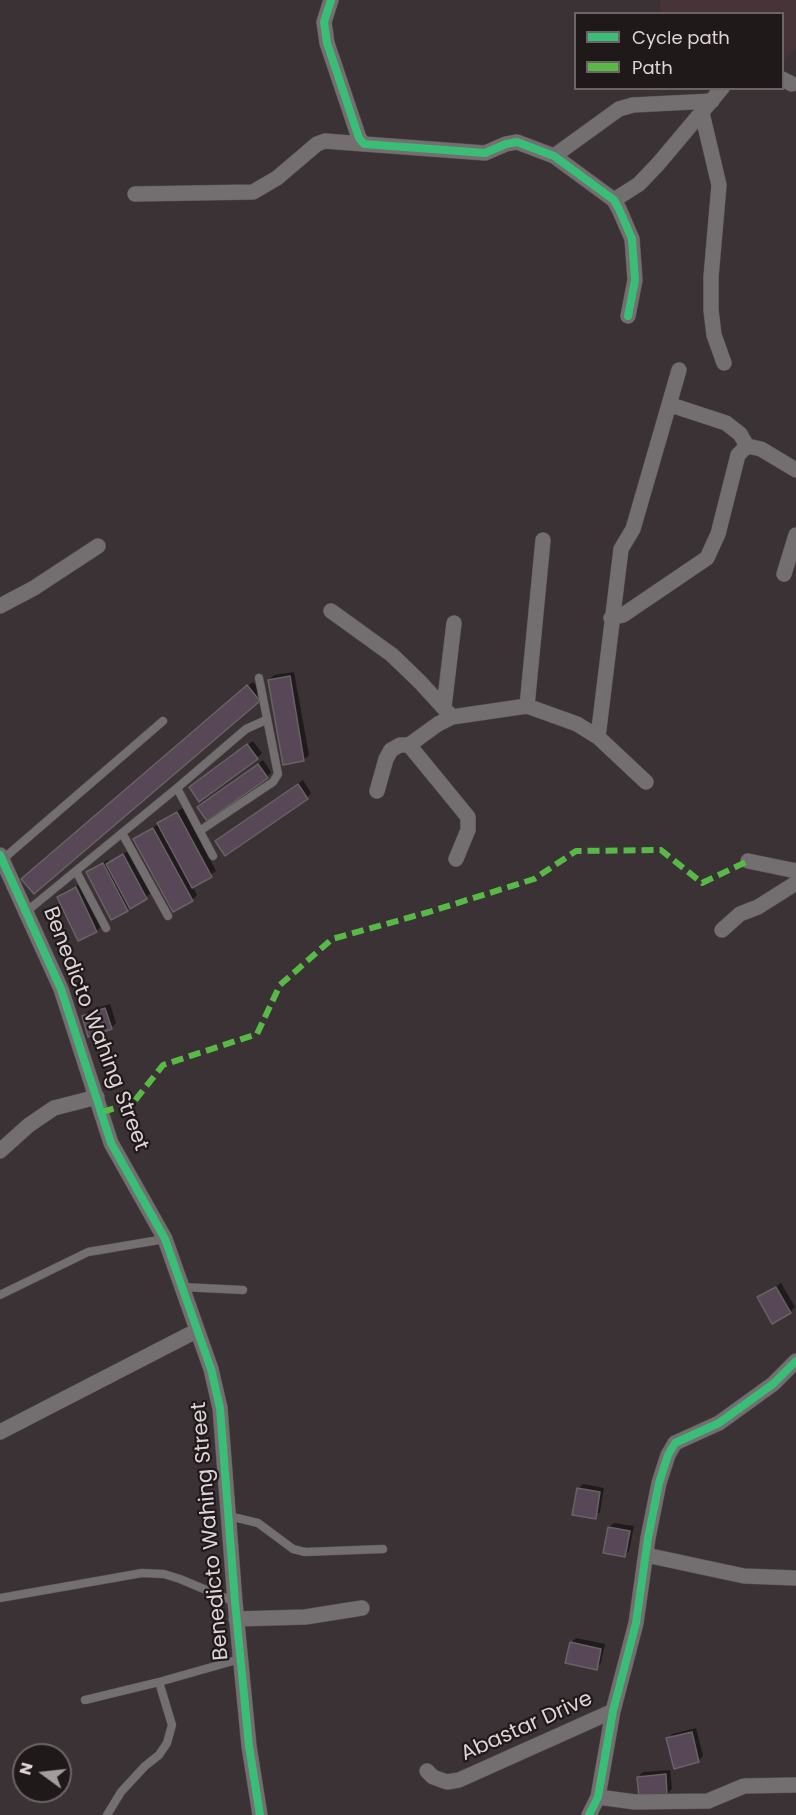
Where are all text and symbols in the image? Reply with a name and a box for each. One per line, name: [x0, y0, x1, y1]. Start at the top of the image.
legend: [574, 12, 784, 90]
text: Cycle path: [632, 25, 730, 50]
text: Path: [632, 55, 673, 80]
street label: Benedicto Wahing Street: [37, 904, 153, 1154]
street label: Benedicto Wahing Street: [187, 1401, 235, 1661]
street label: Abastar Drive: [457, 1687, 597, 1767]
north arrow: [12, 1743, 72, 1803]
text: N: [13, 1760, 39, 1778]

